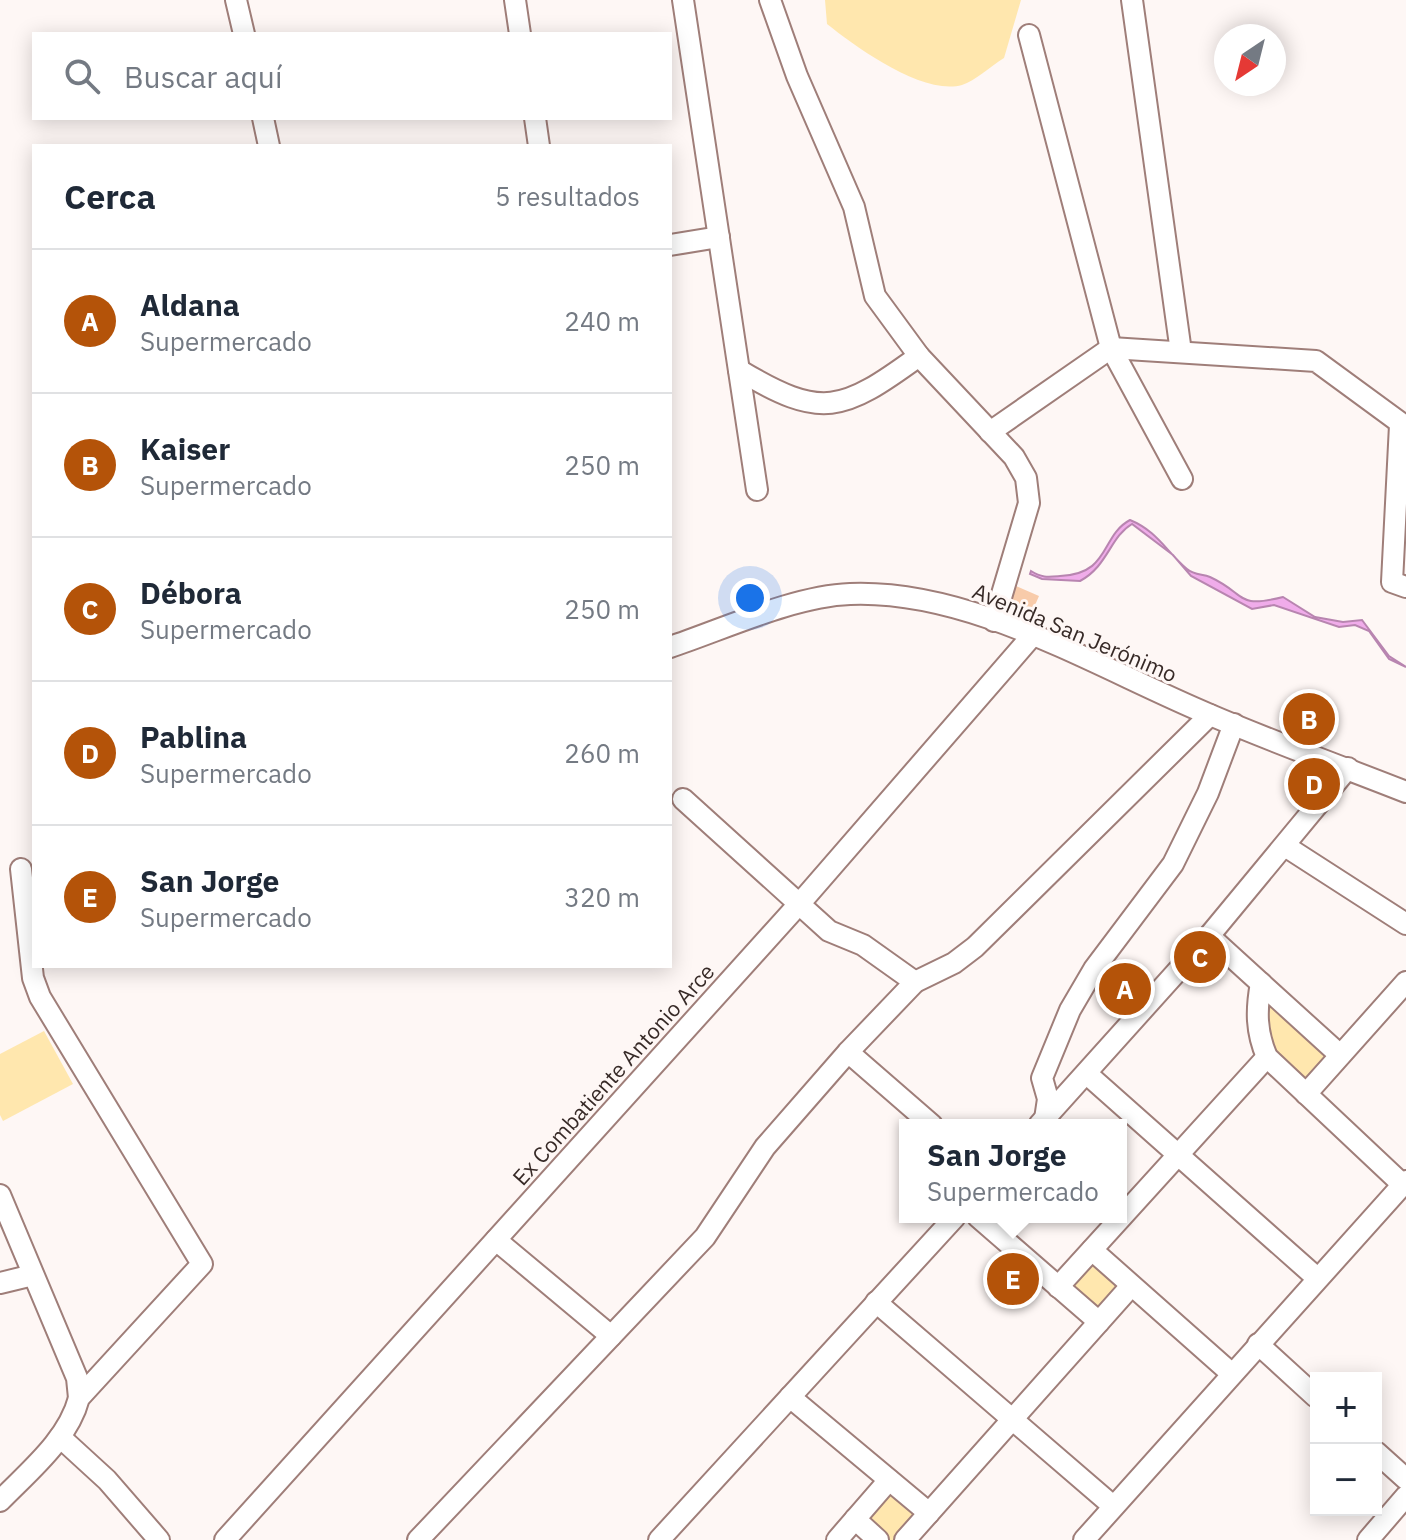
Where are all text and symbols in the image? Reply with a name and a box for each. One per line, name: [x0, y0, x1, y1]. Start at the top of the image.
north arrow: [1214, 24, 1286, 96]
search box: [32, 32, 672, 120]
icon: search: [60, 54, 104, 98]
text: Buscar aquí: [124, 57, 282, 96]
text: Cerca: [64, 174, 156, 218]
text: 5 resultados: [495, 179, 640, 213]
text: Aldana: [140, 285, 240, 324]
text: A: [81, 304, 99, 338]
text: 240 m: [564, 304, 640, 338]
text: Supermercado: [140, 324, 312, 358]
text: Kaiser: [140, 429, 230, 468]
text: B: [81, 448, 99, 482]
text: 250 m: [564, 448, 640, 482]
text: Supermercado: [140, 468, 312, 502]
text: Débora: [140, 573, 242, 612]
street label: Avenida San Jerónimo: [968, 576, 1182, 688]
your location: [730, 578, 770, 618]
text: C: [82, 592, 98, 626]
text: 250 m: [564, 592, 640, 626]
text: Supermercado: [140, 612, 312, 646]
pin: B: [1283, 689, 1335, 749]
text: Pablina: [140, 717, 247, 756]
text: D: [81, 736, 99, 770]
text: 260 m: [564, 736, 640, 770]
pin: D: [1288, 754, 1340, 814]
text: Supermercado: [140, 756, 312, 790]
text: San Jorge: [140, 861, 279, 900]
text: E: [82, 880, 98, 914]
text: 320 m: [564, 880, 640, 914]
text: Supermercado: [140, 900, 312, 934]
pin: C: [1174, 927, 1226, 987]
street label: Ex Combatiente Antonio Arce: [506, 957, 720, 1191]
pin: A: [1099, 959, 1151, 1019]
popup: [899, 1119, 1127, 1223]
text: San Jorge: [927, 1135, 1067, 1174]
text: Supermercado: [927, 1174, 1099, 1208]
pin: E: [987, 1249, 1039, 1309]
map controls: [1310, 1372, 1382, 1516]
button: +: [1310, 1372, 1382, 1444]
button: −: [1310, 1444, 1382, 1516]

